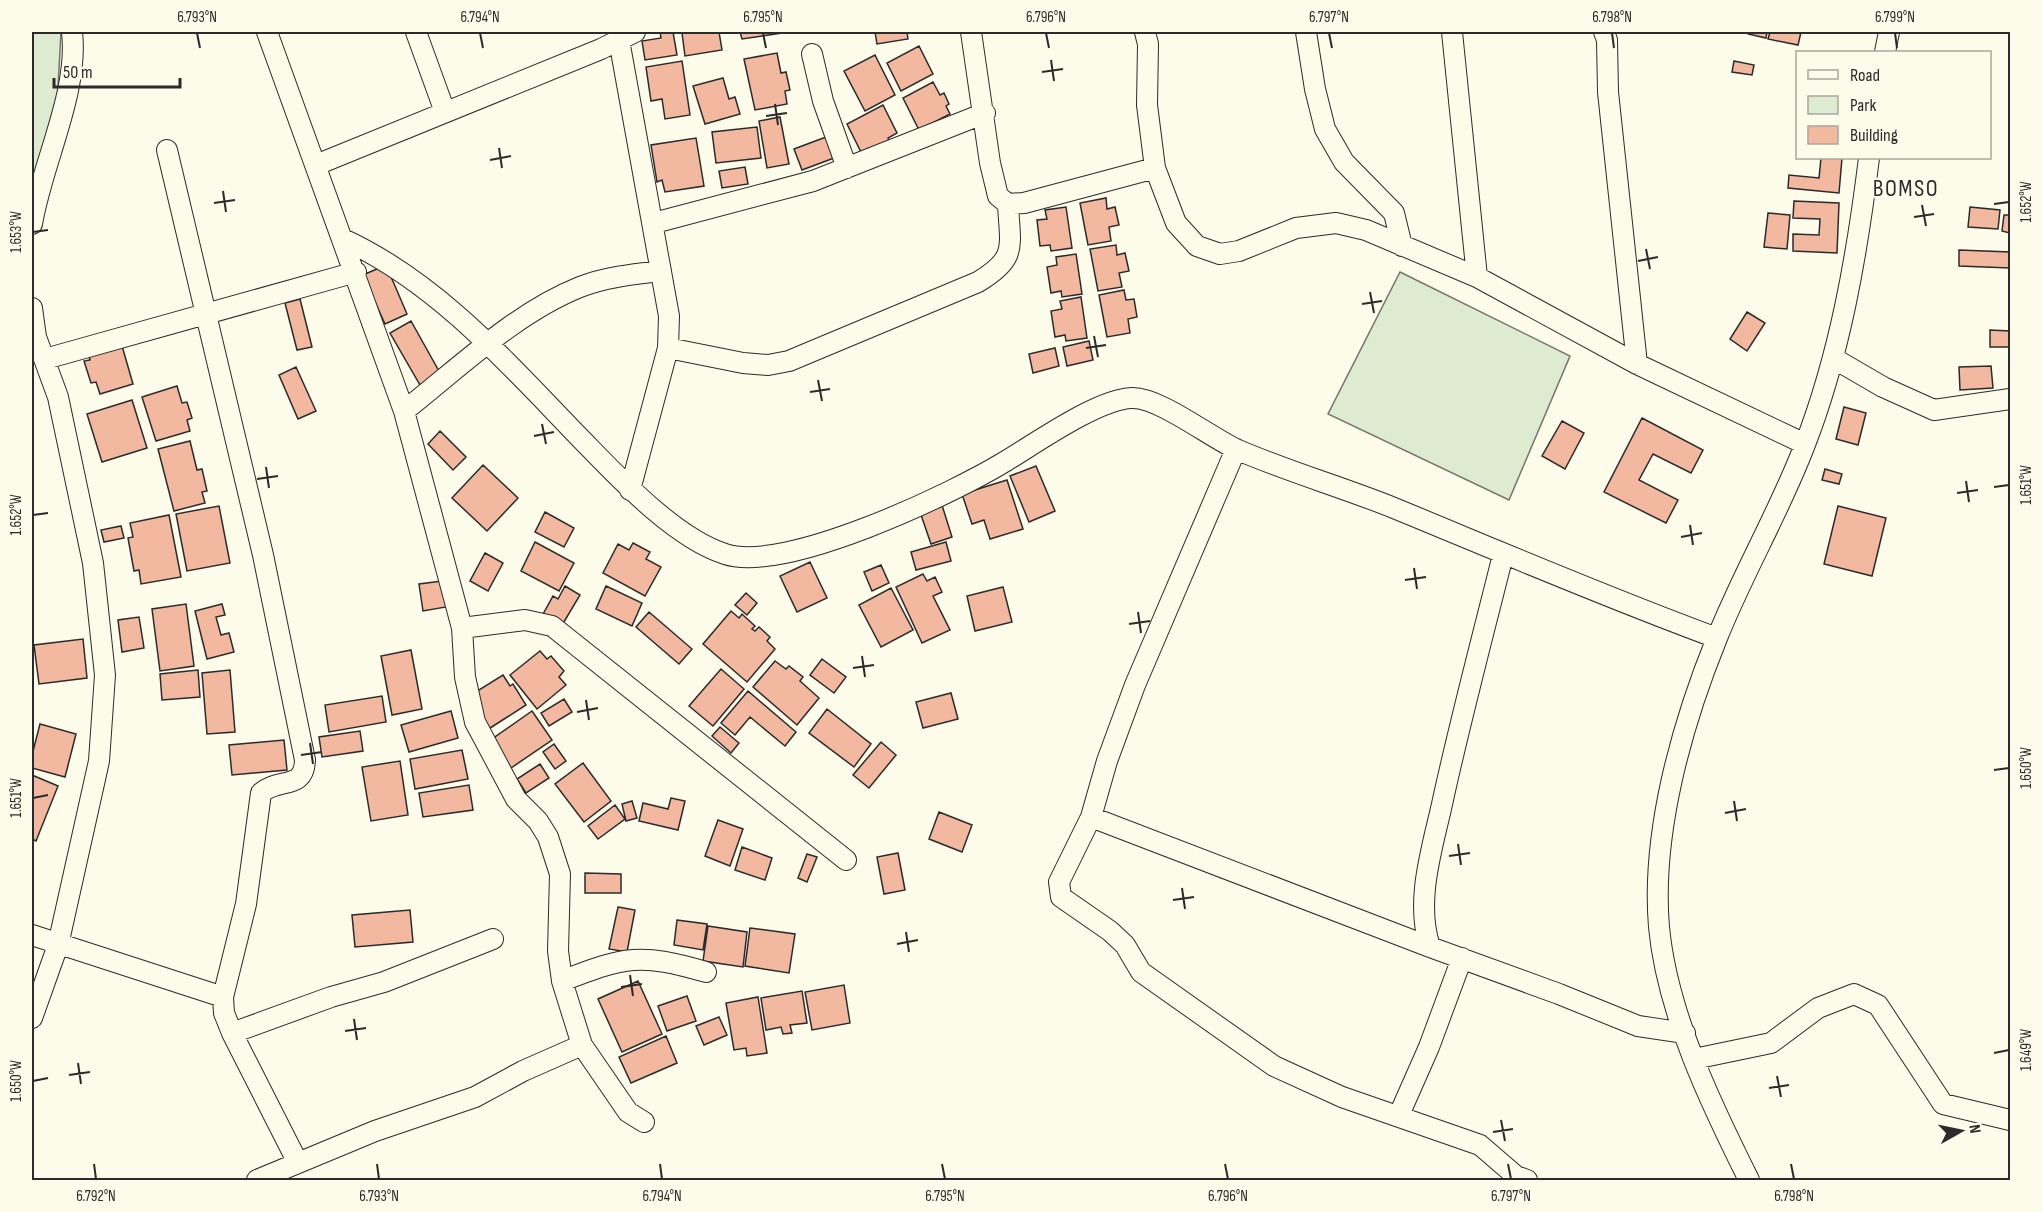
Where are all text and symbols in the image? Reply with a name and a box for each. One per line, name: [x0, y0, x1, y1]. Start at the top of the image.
text: 6.793°N: [177, 8, 217, 27]
text: 6.794°N: [460, 8, 500, 27]
text: 6.795°N: [743, 8, 783, 27]
text: 6.796°N: [1026, 8, 1066, 27]
text: 6.797°N: [1309, 8, 1349, 27]
text: 6.798°N: [1592, 8, 1632, 27]
text: 6.799°N: [1875, 8, 1915, 27]
scale bar: [54, 51, 180, 89]
legend: [1796, 51, 1991, 159]
text: 50 m: [63, 62, 93, 83]
text: Road: [1850, 65, 1880, 86]
text: Park: [1850, 95, 1876, 116]
text: Building: [1850, 125, 1898, 146]
district label: BOMSO: [1873, 174, 1939, 203]
text: 1.652°W: [2017, 181, 2036, 223]
text: 1.653°W: [7, 211, 26, 253]
text: 1.651°W: [2017, 465, 2036, 505]
text: 1.652°W: [7, 494, 26, 536]
text: 1.650°W: [2017, 747, 2036, 789]
text: 1.651°W: [7, 778, 26, 818]
text: 1.649°W: [2017, 1029, 2036, 1071]
text: 1.650°W: [7, 1060, 26, 1102]
north arrow: [1931, 1101, 1991, 1161]
text: N: [1964, 1123, 1984, 1135]
text: 6.792°N: [76, 1187, 116, 1206]
text: 6.793°N: [359, 1187, 399, 1206]
text: 6.794°N: [642, 1187, 682, 1206]
text: 6.795°N: [925, 1187, 965, 1206]
text: 6.796°N: [1208, 1187, 1248, 1206]
text: 6.797°N: [1491, 1187, 1531, 1206]
text: 6.798°N: [1774, 1187, 1814, 1206]

